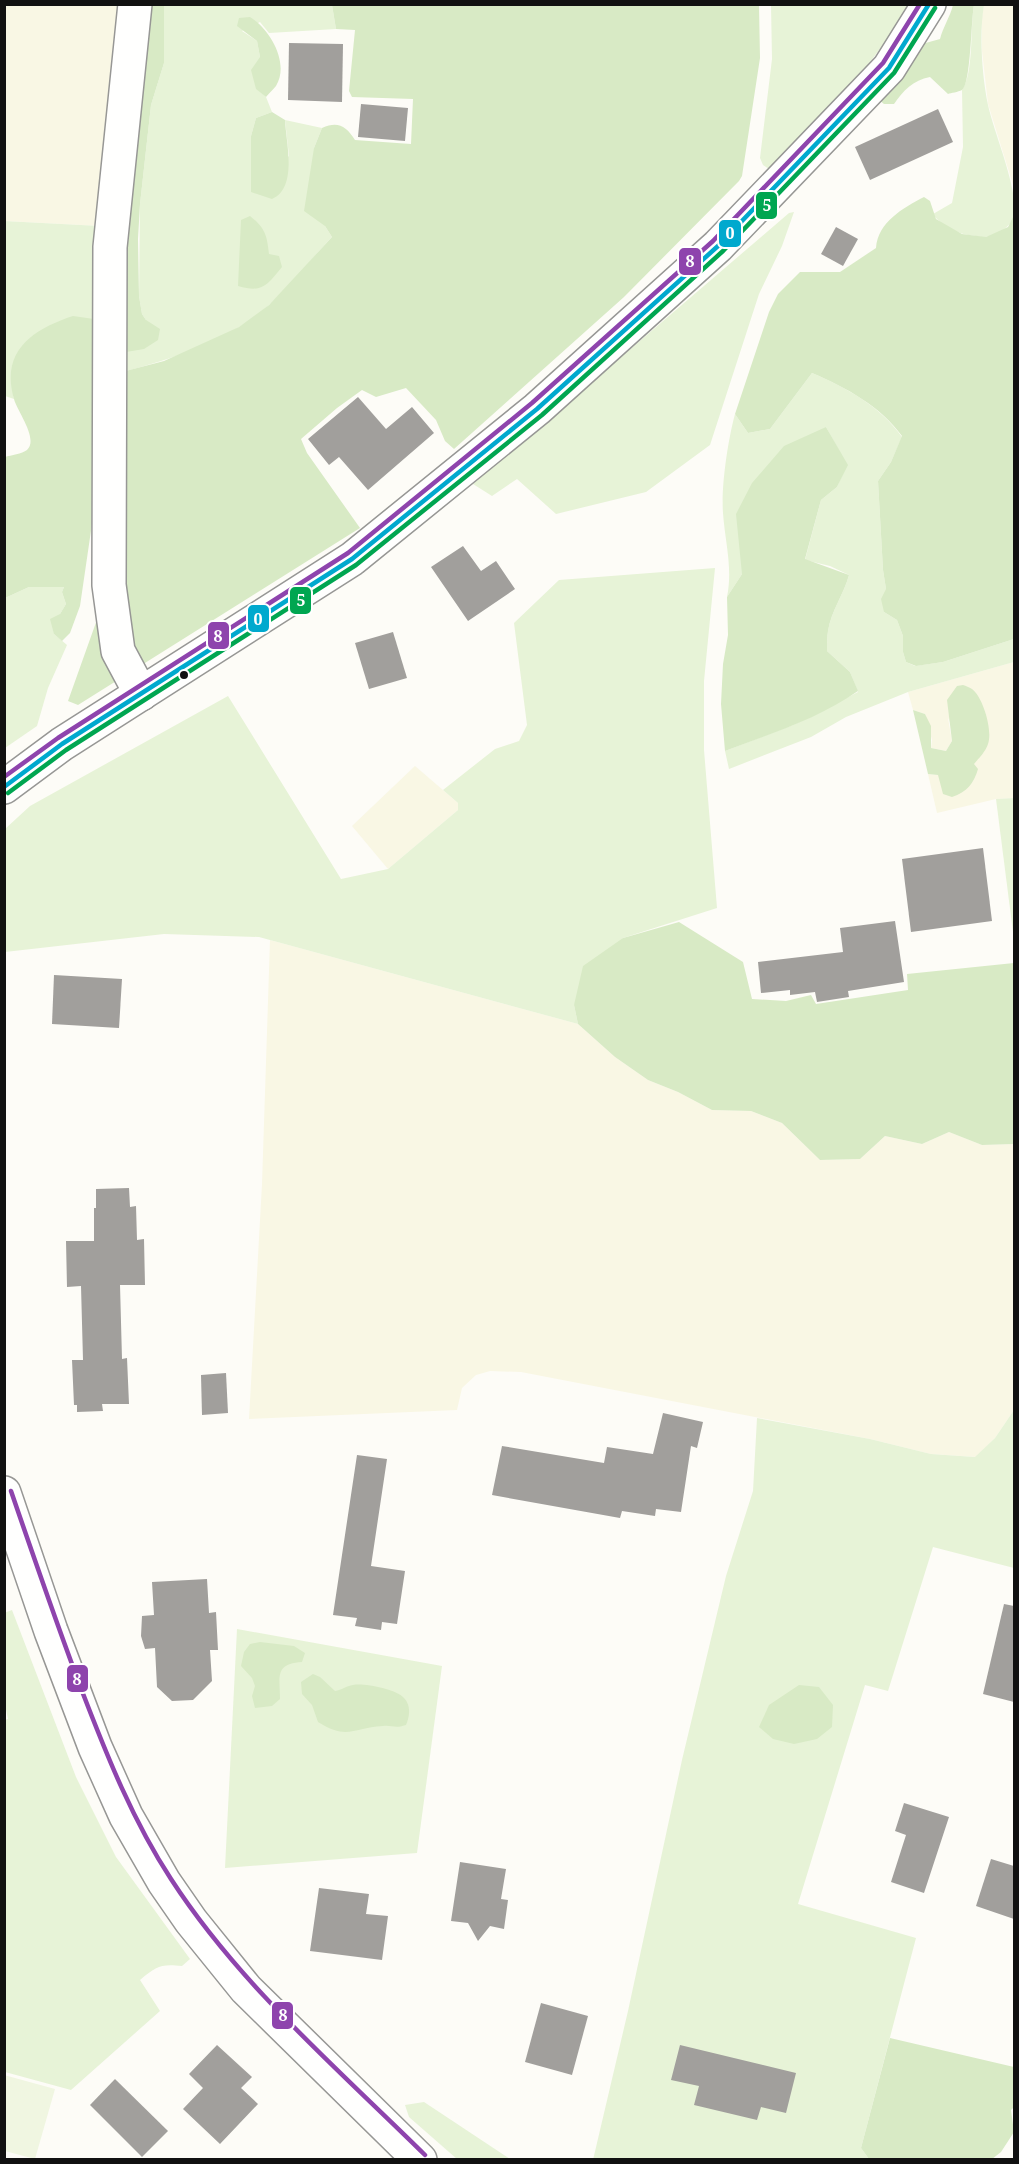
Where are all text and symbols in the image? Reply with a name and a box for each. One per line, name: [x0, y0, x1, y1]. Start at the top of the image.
line badge: 5: [755, 191, 778, 220]
text: 5: [762, 194, 772, 216]
line badge: 0: [718, 219, 742, 248]
text: 0: [725, 222, 735, 244]
line badge: 8: [678, 247, 702, 276]
text: 8: [685, 250, 695, 272]
line badge: 5: [289, 586, 312, 615]
text: 5: [296, 589, 306, 611]
line badge: 0: [247, 604, 270, 633]
text: 0: [253, 608, 263, 630]
line badge: 8: [207, 621, 230, 650]
text: 8: [213, 625, 223, 647]
unlabelled marker: [178, 669, 190, 681]
line badge: 8: [66, 1664, 89, 1693]
text: 8: [72, 1668, 82, 1690]
line badge: 8: [271, 2001, 294, 2030]
text: 8: [278, 2004, 288, 2026]

